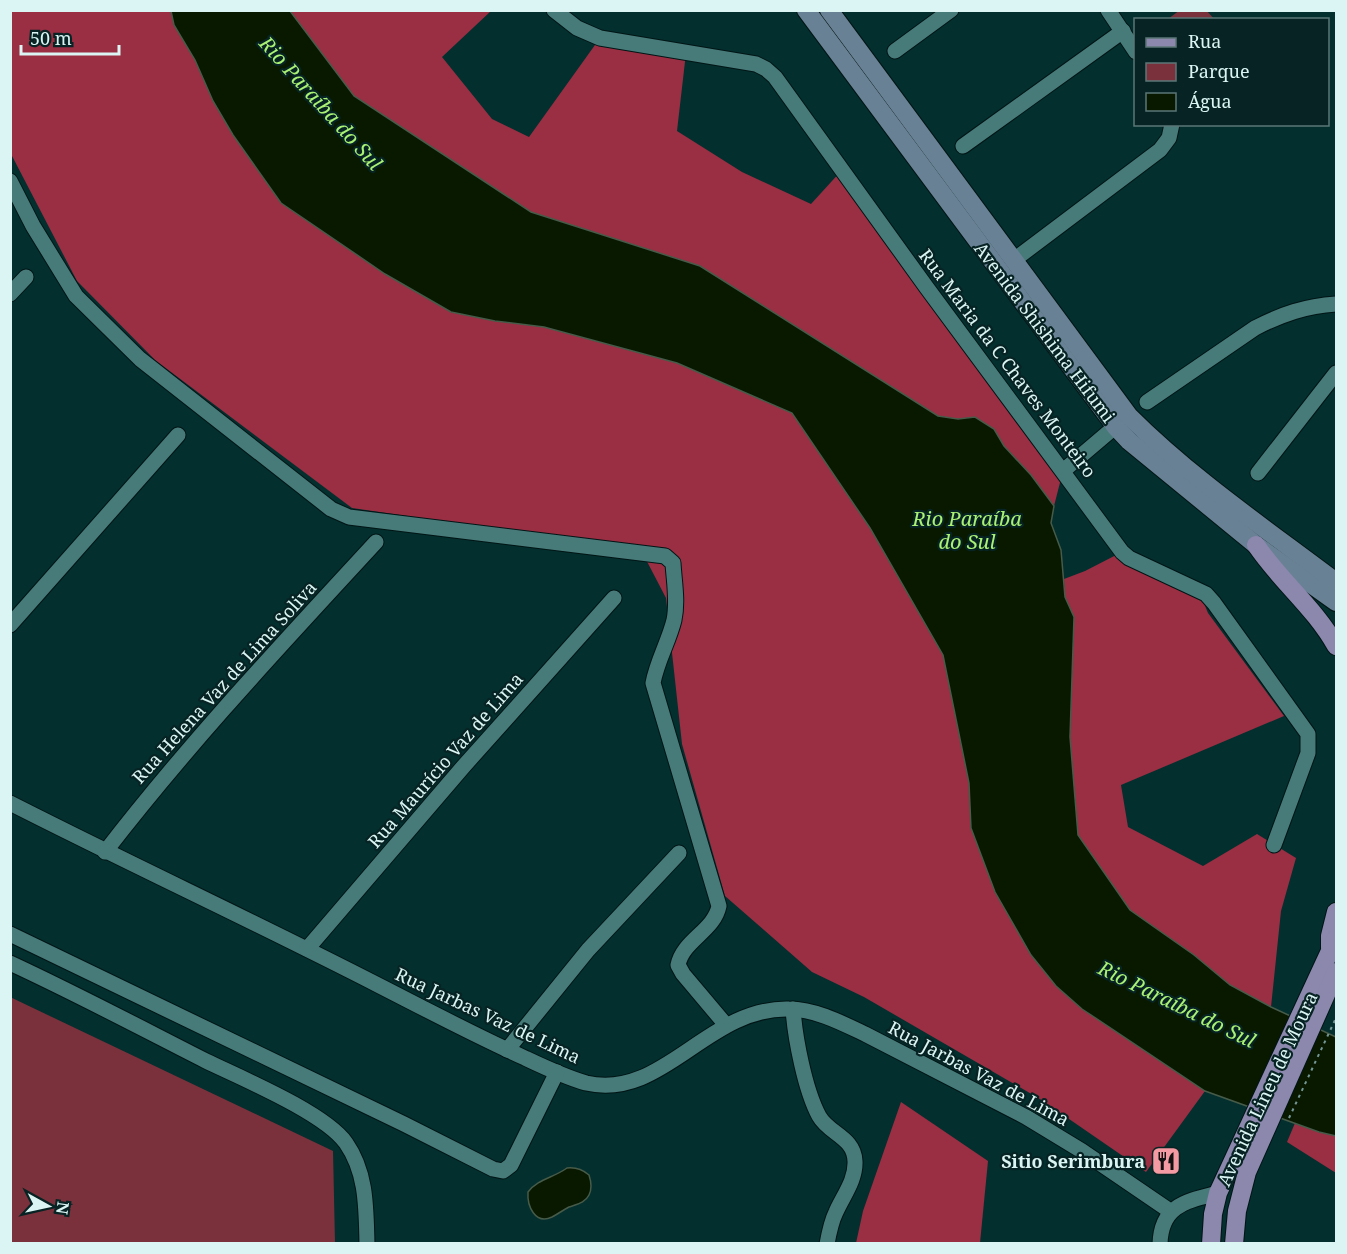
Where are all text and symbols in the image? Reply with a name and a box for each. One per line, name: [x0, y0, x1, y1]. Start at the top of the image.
scale bar: [21, 18, 118, 56]
legend: [1134, 18, 1329, 126]
text: 50 m: [30, 26, 72, 50]
water label: Rio Paraíba do Sul: [253, 29, 389, 176]
text: Rua: [1188, 29, 1221, 53]
text: Parque: [1188, 59, 1250, 83]
text: Água: [1188, 89, 1232, 113]
street label: Avenida Shishima Hifumi: [969, 237, 1121, 427]
street label: Rua Maria da C Chaves Monteiro: [914, 244, 1102, 482]
water label: Rio Paraíba do Sul: [911, 505, 1022, 555]
street label: Rua Helena Vaz de Lima Soliva: [126, 576, 322, 788]
street label: Rua Maurício Vaz de Lima: [362, 667, 528, 853]
water label: Rio Paraíba do Sul: [1093, 954, 1260, 1054]
street label: Rua Jarbas Vaz de Lima: [392, 962, 584, 1068]
street label: Avenida Lineu de Moura: [1211, 988, 1323, 1190]
street label: Rua Jarbas Vaz de Lima: [884, 1015, 1074, 1131]
restaurant icon: Sitio Serimbura: [1150, 1145, 1182, 1177]
place label: Sitio Serimbura: [1001, 1149, 1145, 1173]
north arrow: [18, 1176, 78, 1236]
text: N: [51, 1200, 75, 1216]

